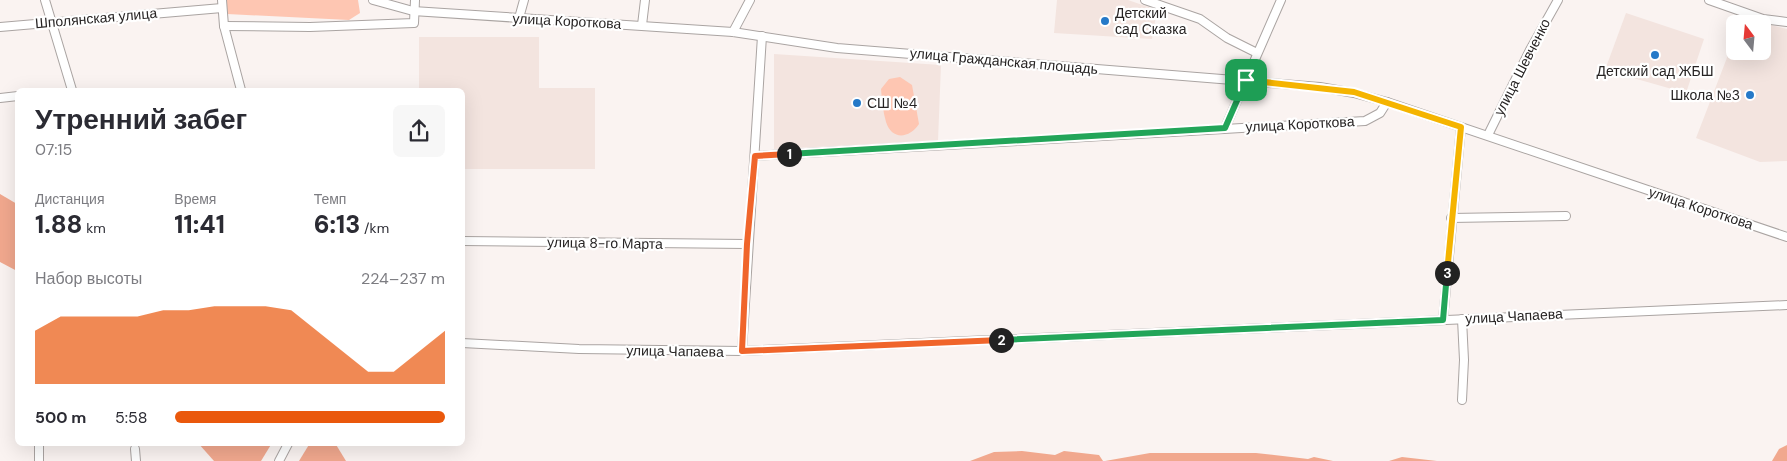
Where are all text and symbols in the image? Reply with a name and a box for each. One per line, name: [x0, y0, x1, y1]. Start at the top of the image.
street label: Шполянская улица: [34, 4, 158, 32]
place label: Детский сад Сказка: [1115, 4, 1187, 38]
street label: улица Короткова: [512, 9, 622, 33]
marker: Детский сад Сказка: [1099, 15, 1111, 27]
street label: улица Шевченко: [1490, 15, 1554, 119]
north arrow: [1726, 15, 1771, 60]
map controls: [1726, 15, 1771, 60]
street label: улица Гражданская площадь: [909, 44, 1099, 78]
marker: Детский сад ЖБШ: [1649, 49, 1661, 61]
pin: [1225, 59, 1267, 101]
place label: Детский сад ЖБШ: [1596, 62, 1714, 80]
icon: arrive: [1232, 66, 1260, 94]
place label: Школа №3: [1670, 86, 1740, 104]
marker: Школа №3: [1744, 89, 1756, 101]
place label: СШ №4: [867, 94, 918, 112]
marker: СШ №4: [851, 97, 863, 109]
text: Утренний забег: [35, 101, 247, 138]
button: share: [393, 105, 445, 157]
street label: улица Короткова: [1245, 112, 1355, 136]
text: 07:15: [35, 139, 72, 160]
pin: 1: [776, 142, 802, 166]
text: 1: [787, 145, 792, 163]
street label: улица Короткова: [1646, 183, 1756, 233]
text: Дистанция: [35, 190, 105, 208]
text: Время: [174, 190, 216, 208]
text: Темп: [314, 190, 346, 208]
text: 1.88: [35, 208, 82, 241]
text: 11:41: [174, 208, 225, 241]
text: 6:13: [314, 208, 360, 241]
text: km: [82, 219, 106, 237]
text: /km: [360, 219, 389, 237]
street label: улица 8-го Марта: [547, 233, 663, 253]
pin: 3: [1434, 260, 1460, 286]
text: 3: [1443, 264, 1452, 282]
text: Набор высоты: [35, 268, 142, 289]
text: 224–237 m: [361, 268, 445, 289]
street label: улица Чапаева: [1465, 304, 1563, 328]
pin: 2: [988, 328, 1014, 352]
text: 2: [997, 331, 1006, 349]
street label: улица Чапаева: [626, 341, 724, 361]
text: 500 m: [35, 407, 86, 428]
text: 5:58: [115, 407, 147, 428]

